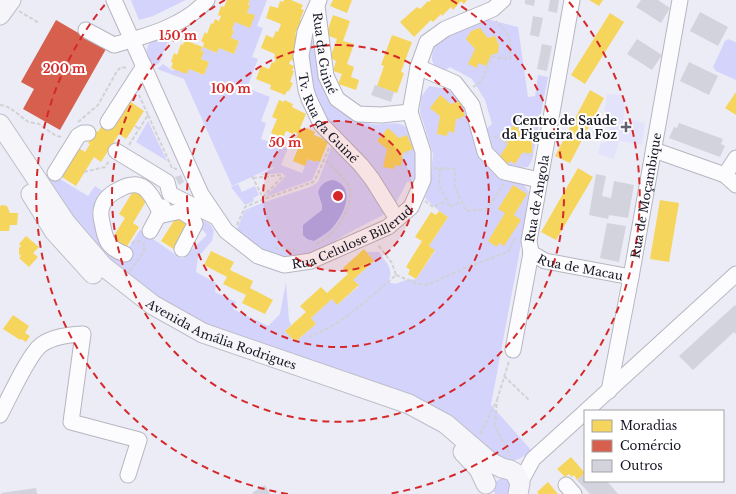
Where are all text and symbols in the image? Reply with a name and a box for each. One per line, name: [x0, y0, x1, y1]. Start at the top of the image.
street label: Rua da Guiné: [310, 11, 341, 97]
text: 150 m: [159, 28, 198, 43]
text: 200 m: [43, 61, 86, 76]
street label: Tv. Rua da Guiné: [296, 72, 362, 166]
text: 100 m: [211, 81, 252, 96]
place label: Centro de Saúde da Figueira da Foz: [502, 113, 617, 142]
marker: Centro de Saúde da Figueira da Foz: [620, 121, 632, 133]
street label: Rua de Moçambique: [627, 131, 664, 259]
text: 50 m: [269, 135, 302, 150]
street label: Rua de Angola: [521, 153, 552, 243]
centre of rings: [331, 189, 345, 203]
street label: Rua Celulose Billerud: [291, 202, 415, 271]
street label: Rua de Macau: [535, 251, 624, 283]
street label: Avenida Amália Rodrigues: [143, 295, 299, 372]
legend: [584, 410, 724, 482]
text: Moradias: [620, 418, 677, 433]
text: Comércio: [620, 438, 681, 453]
text: Outros: [620, 458, 663, 473]

